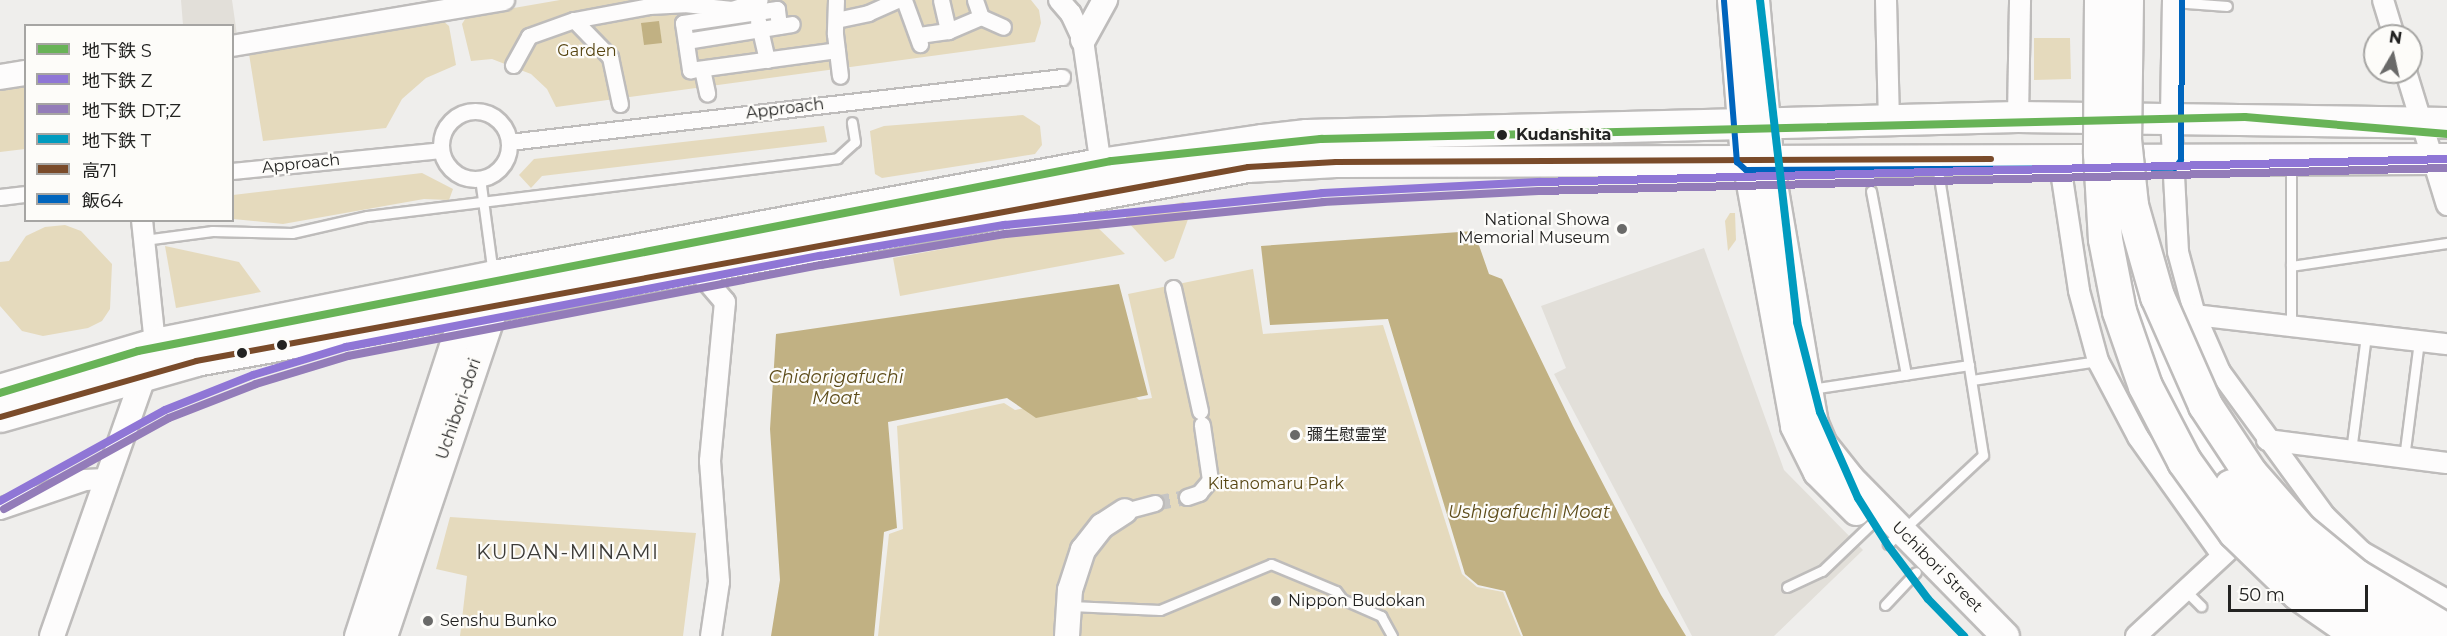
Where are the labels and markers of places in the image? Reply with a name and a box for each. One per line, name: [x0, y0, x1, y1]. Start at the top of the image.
place label: Kudanshita: [1516, 125, 1611, 145]
marker: Kudanshita: [1493, 126, 1511, 144]
place label: National Showa Memorial Museum: [1458, 210, 1610, 248]
marker: National Showa Memorial Museum: [1615, 222, 1629, 236]
unlabelled marker: [276, 339, 288, 351]
unlabelled marker: [236, 347, 248, 359]
place label: 彌生慰霊堂: [1307, 425, 1387, 445]
marker: 彌生慰霊堂: [1288, 428, 1302, 442]
place label: Nippon Budokan: [1288, 591, 1425, 611]
marker: Nippon Budokan: [1269, 594, 1283, 608]
place label: Senshu Bunko: [440, 611, 557, 631]
marker: Senshu Bunko: [421, 614, 435, 628]

